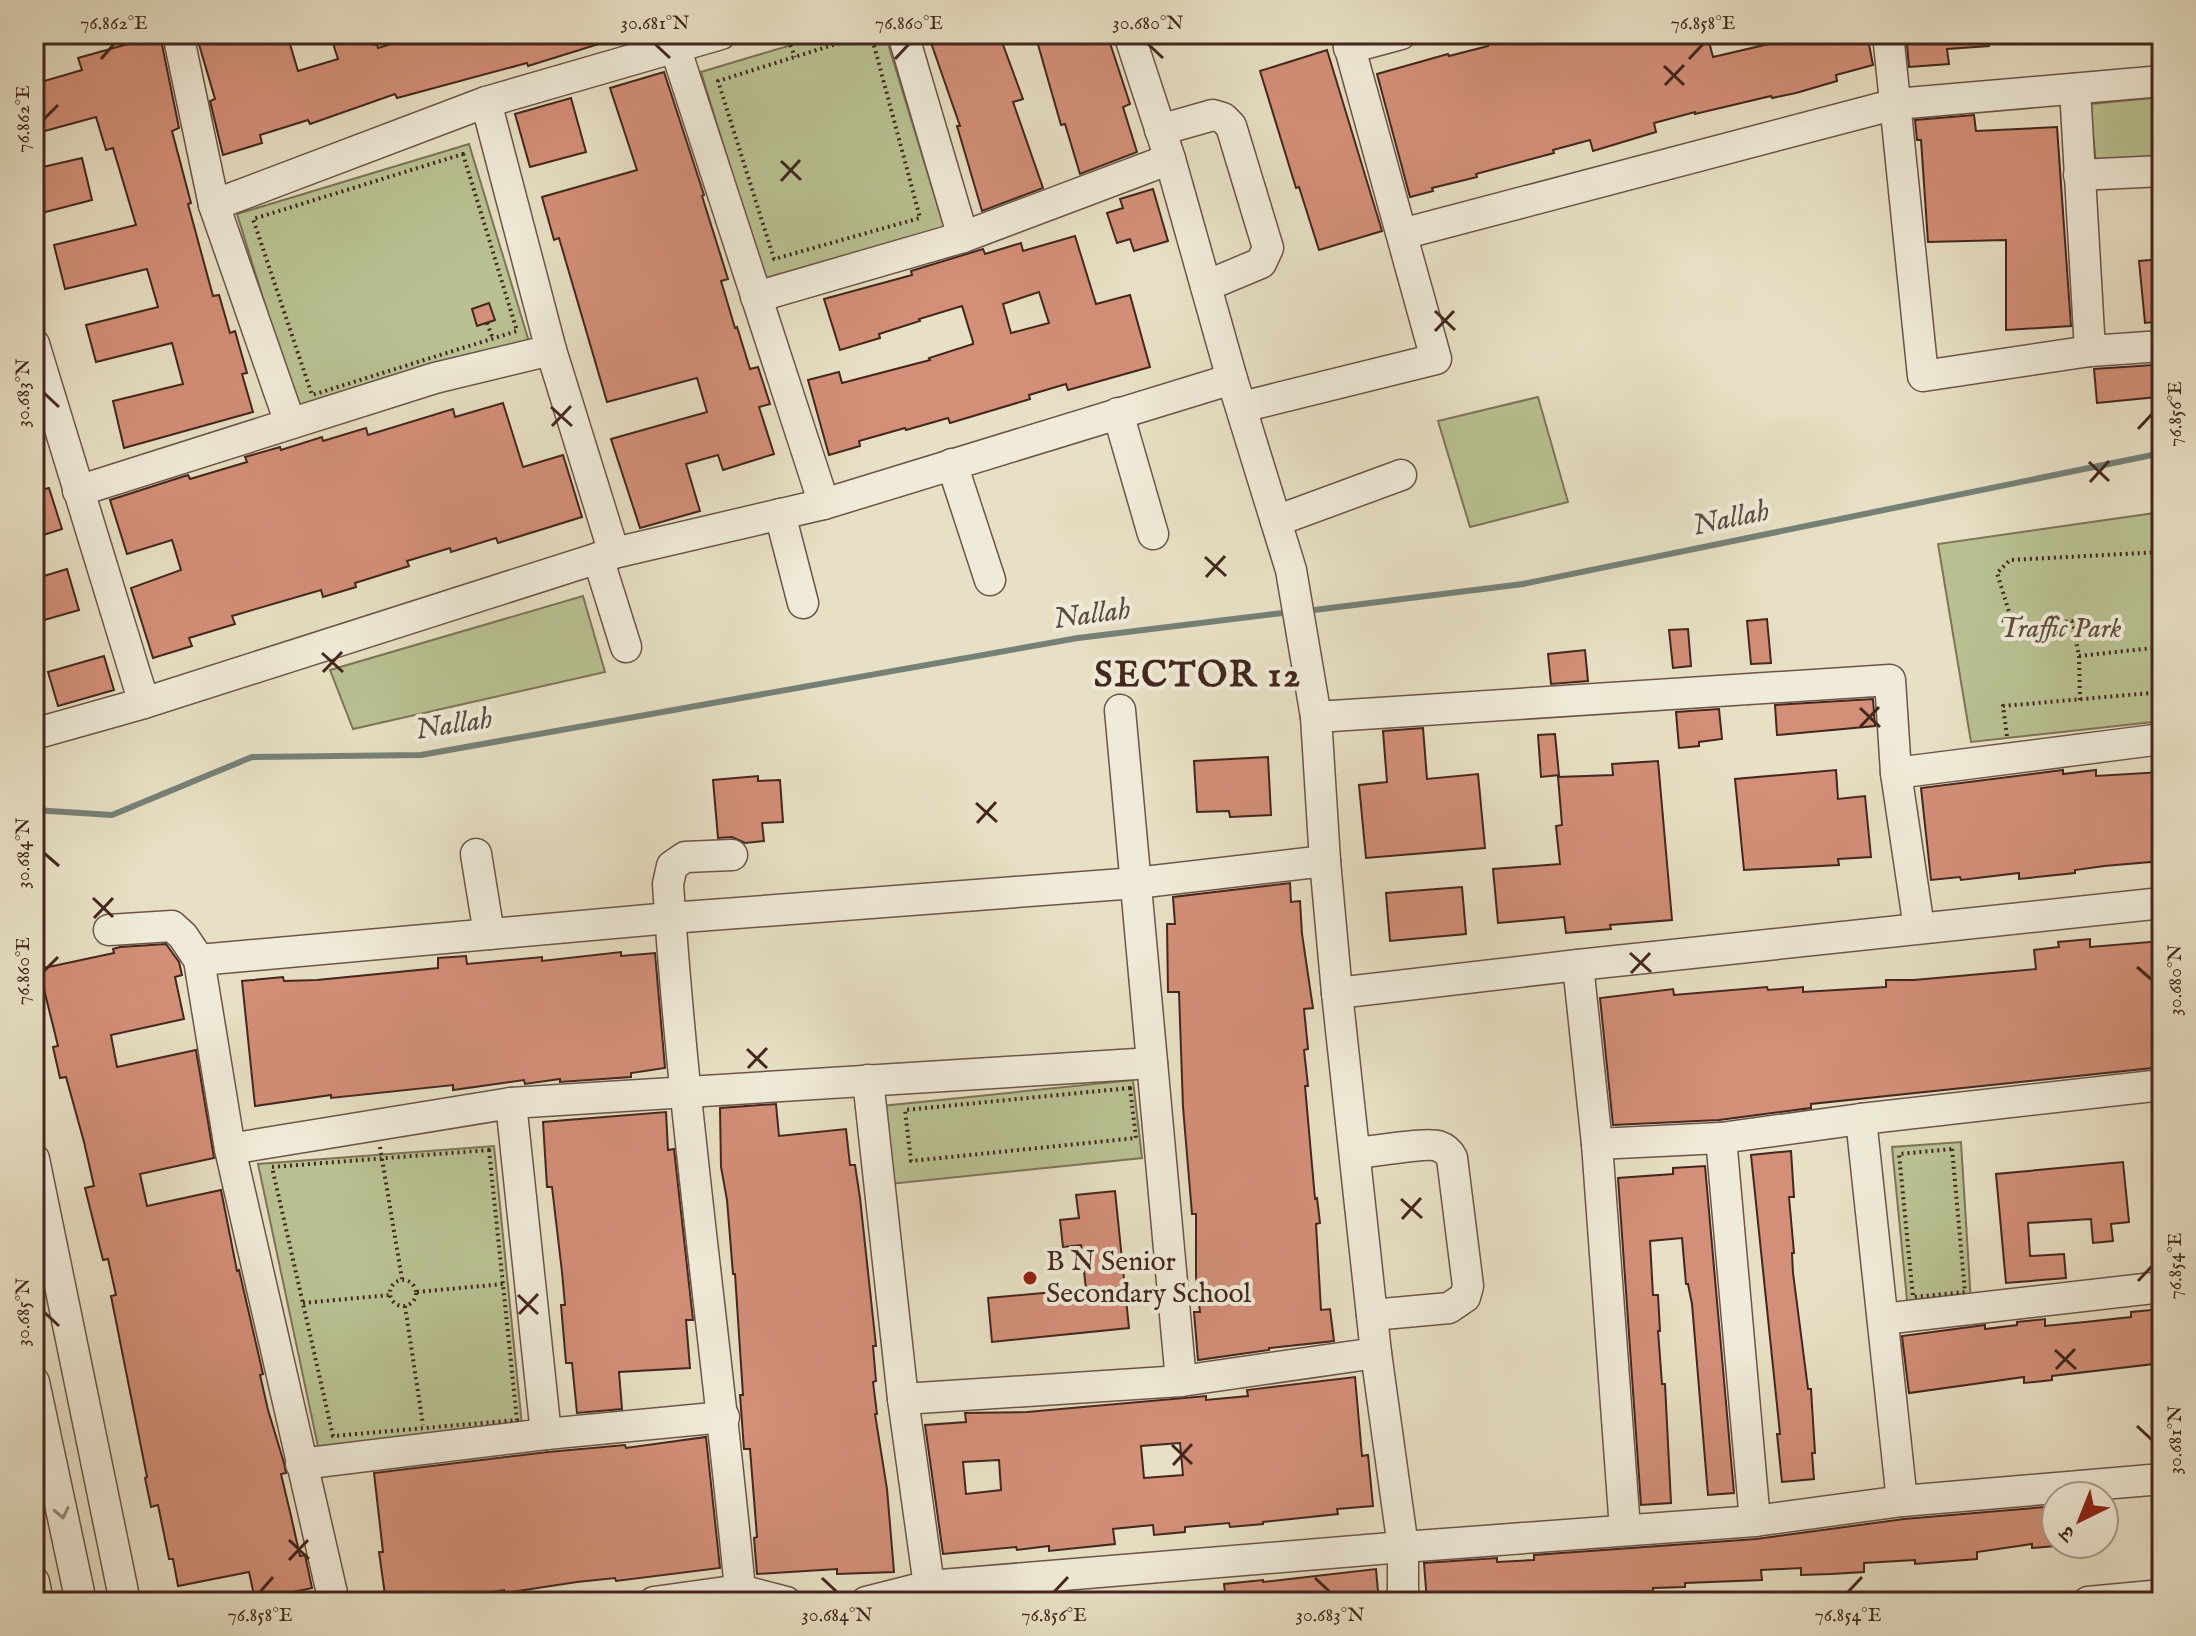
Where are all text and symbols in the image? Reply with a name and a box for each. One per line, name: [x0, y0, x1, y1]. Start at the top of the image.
text: 76.862°E: [80, 11, 148, 36]
text: 30.681°N: [621, 11, 689, 36]
text: 76.860°E: [875, 11, 943, 36]
text: 30.680°N: [1112, 11, 1184, 36]
text: 76.858°E: [1670, 11, 1736, 36]
text: 76.862°E: [11, 85, 36, 153]
text: 30.683°N: [11, 359, 36, 427]
text: 76.856°E: [2163, 381, 2188, 447]
water label: Nallah: [1689, 492, 1773, 546]
water label: Nallah: [1051, 591, 1133, 639]
park label: Traffic Park: [1998, 612, 2122, 647]
district label: SECTOR 12: [1094, 653, 1302, 699]
water label: Nallah: [413, 700, 496, 750]
text: 30.684°N: [11, 817, 36, 889]
text: 76.860°E: [11, 937, 36, 1005]
text: 30.680°N: [2163, 944, 2188, 1016]
text: 76.854°E: [2163, 1232, 2188, 1300]
place label: B N Senior Secondary School: [1046, 1245, 1252, 1312]
marker: B N Senior Secondary School: [1021, 1269, 1039, 1287]
text: 30.685°N: [11, 1278, 36, 1346]
text: 30.681°N: [2163, 1406, 2188, 1474]
north arrow: [2040, 1480, 2120, 1560]
one-way arrow: [53, 1506, 70, 1519]
text: उ: [2053, 1518, 2083, 1549]
text: 76.858°E: [227, 1603, 293, 1628]
text: 30.684°N: [801, 1603, 873, 1628]
text: 76.856°E: [1021, 1603, 1087, 1628]
text: 30.683°N: [1296, 1603, 1364, 1628]
text: 76.854°E: [1814, 1603, 1882, 1628]

